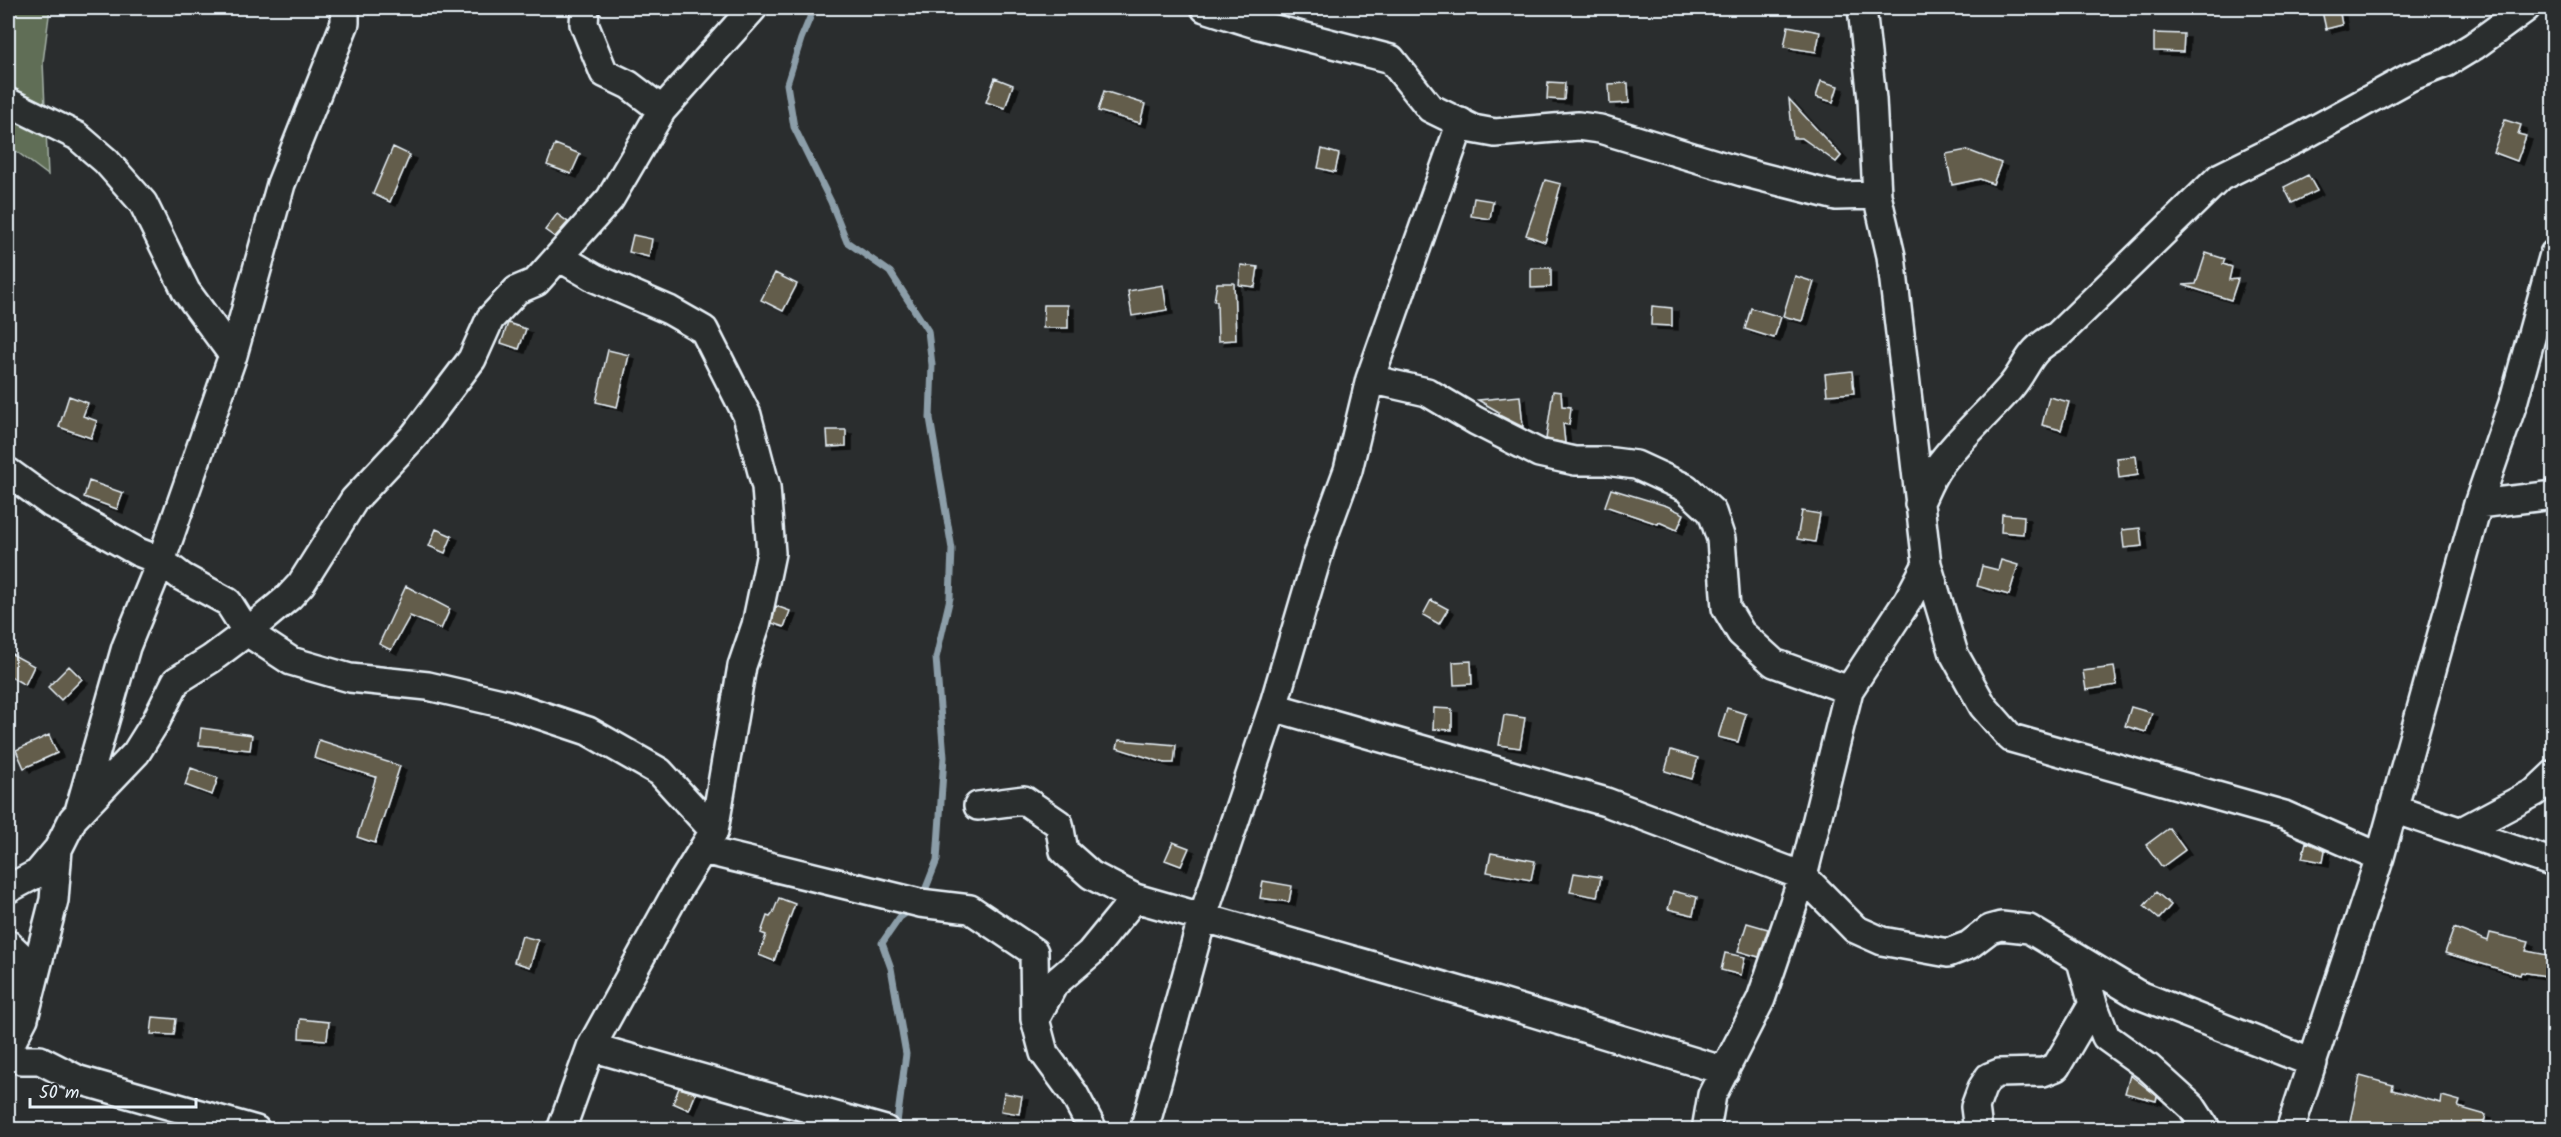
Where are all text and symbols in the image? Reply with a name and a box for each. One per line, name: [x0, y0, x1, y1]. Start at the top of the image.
scale bar: [30, 1071, 196, 1109]
text: 50 m: [39, 1079, 79, 1108]

